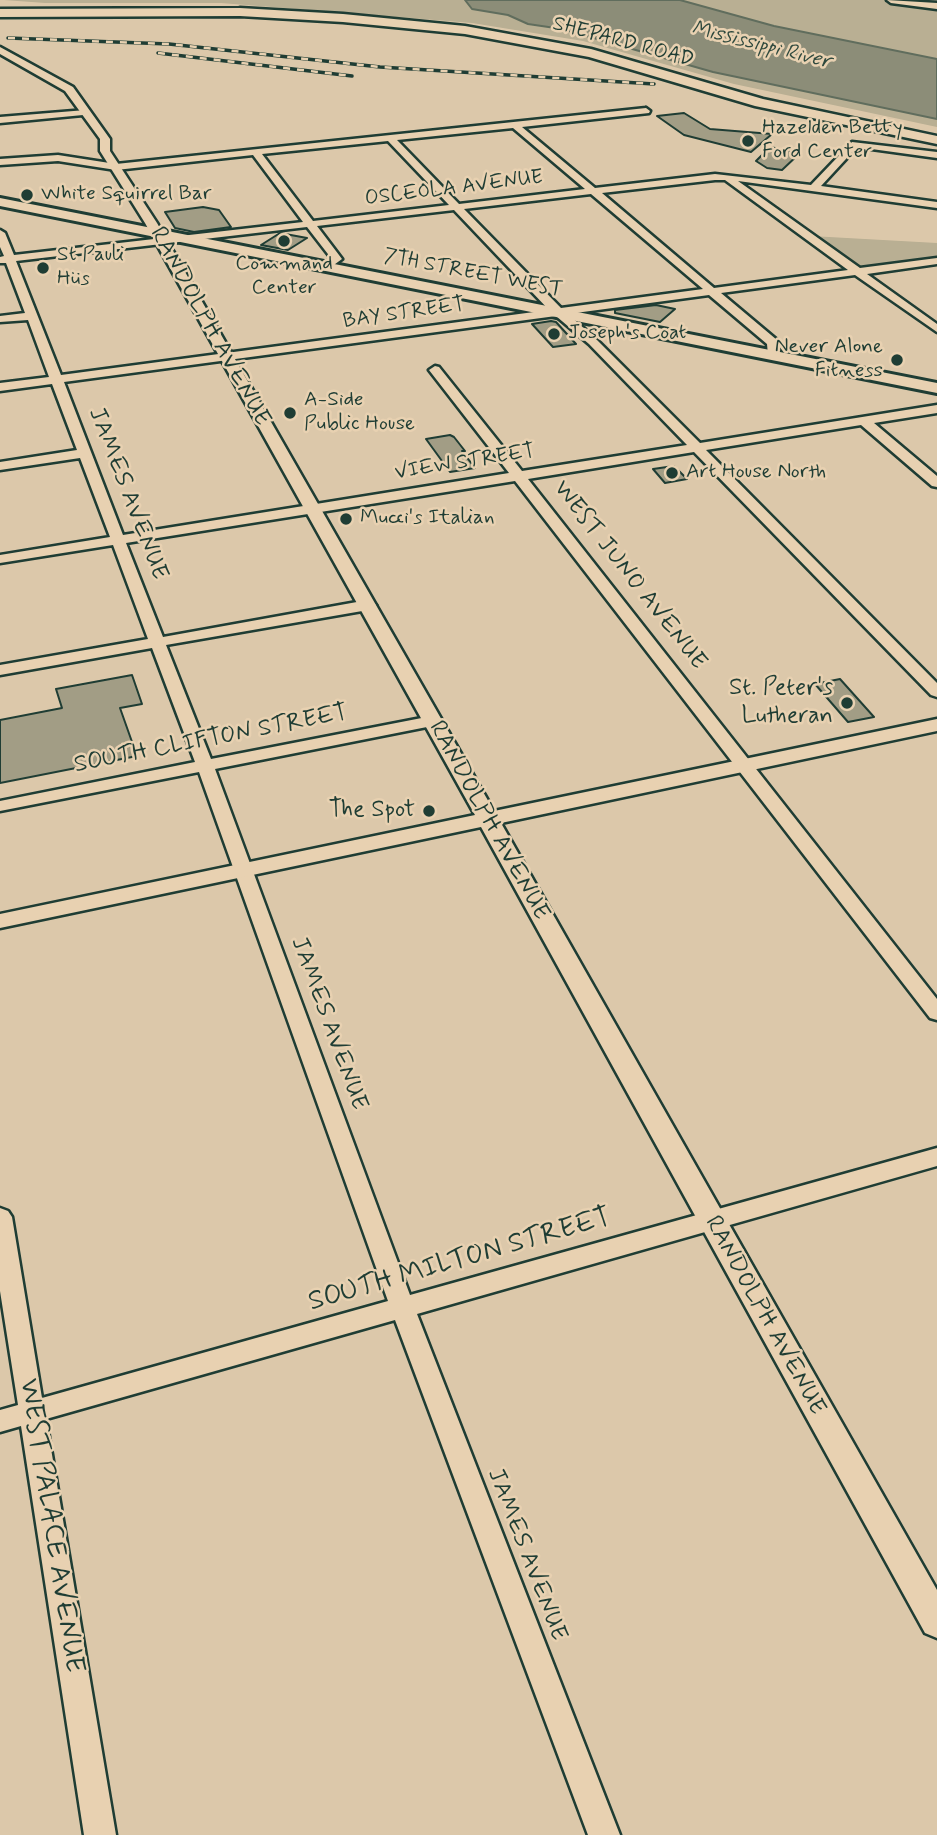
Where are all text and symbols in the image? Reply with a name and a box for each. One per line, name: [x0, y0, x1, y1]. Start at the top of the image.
street label: SHEPARD ROAD: [550, 12, 696, 74]
water label: Mississippi River: [689, 16, 833, 76]
place label: Hazelden Betty Ford Center: [762, 116, 903, 166]
marker: Hazelden Betty Ford Center: [740, 133, 756, 149]
street label: OSCEOLA AVENUE: [363, 166, 545, 212]
place label: White Squirrel Bar: [41, 182, 211, 208]
marker: White Squirrel Bar: [19, 187, 35, 203]
street label: RANDOLPH AVENUE: [142, 222, 276, 432]
marker: Command Center: [276, 233, 292, 249]
place label: St Pauli Hüs: [57, 243, 124, 293]
street label: 7TH STREET WEST: [381, 244, 565, 304]
place label: Command Center: [235, 252, 333, 302]
marker: St Pauli Hüs: [35, 260, 51, 276]
street label: BAY STREET: [341, 293, 467, 335]
place label: Joseph's Coat: [568, 321, 686, 347]
marker: Joseph's Coat: [546, 326, 562, 342]
place label: Never Alone Fitness: [775, 335, 883, 385]
marker: Never Alone Fitness: [889, 352, 905, 368]
place label: A-Side Public House: [304, 388, 415, 438]
street label: JAMES AVENUE: [81, 404, 173, 584]
marker: A-Side Public House: [282, 405, 298, 421]
street label: VIEW STREET: [393, 439, 537, 487]
place label: Art House North: [686, 460, 826, 486]
marker: Art House North: [664, 465, 680, 481]
street label: WEST JUNO AVENUE: [546, 476, 712, 676]
place label: Mucci's Italian: [360, 506, 494, 532]
marker: Mucci's Italian: [338, 511, 354, 527]
place label: St. Peter's Lutheran: [729, 675, 833, 731]
marker: St. Peter's Lutheran: [839, 695, 855, 711]
street label: SOUTH CLIFTON STREET: [72, 699, 350, 781]
street label: RANDOLPH AVENUE: [421, 716, 555, 926]
place label: The Spot: [328, 797, 415, 825]
marker: The Spot: [421, 803, 437, 819]
street label: JAMES AVENUE: [283, 933, 373, 1115]
street label: SOUTH MILTON STREET: [305, 1202, 615, 1320]
street label: RANDOLPH AVENUE: [697, 1211, 831, 1421]
street label: WEST PALACE AVENUE: [10, 1376, 90, 1676]
street label: JAMES AVENUE: [480, 1465, 572, 1645]

